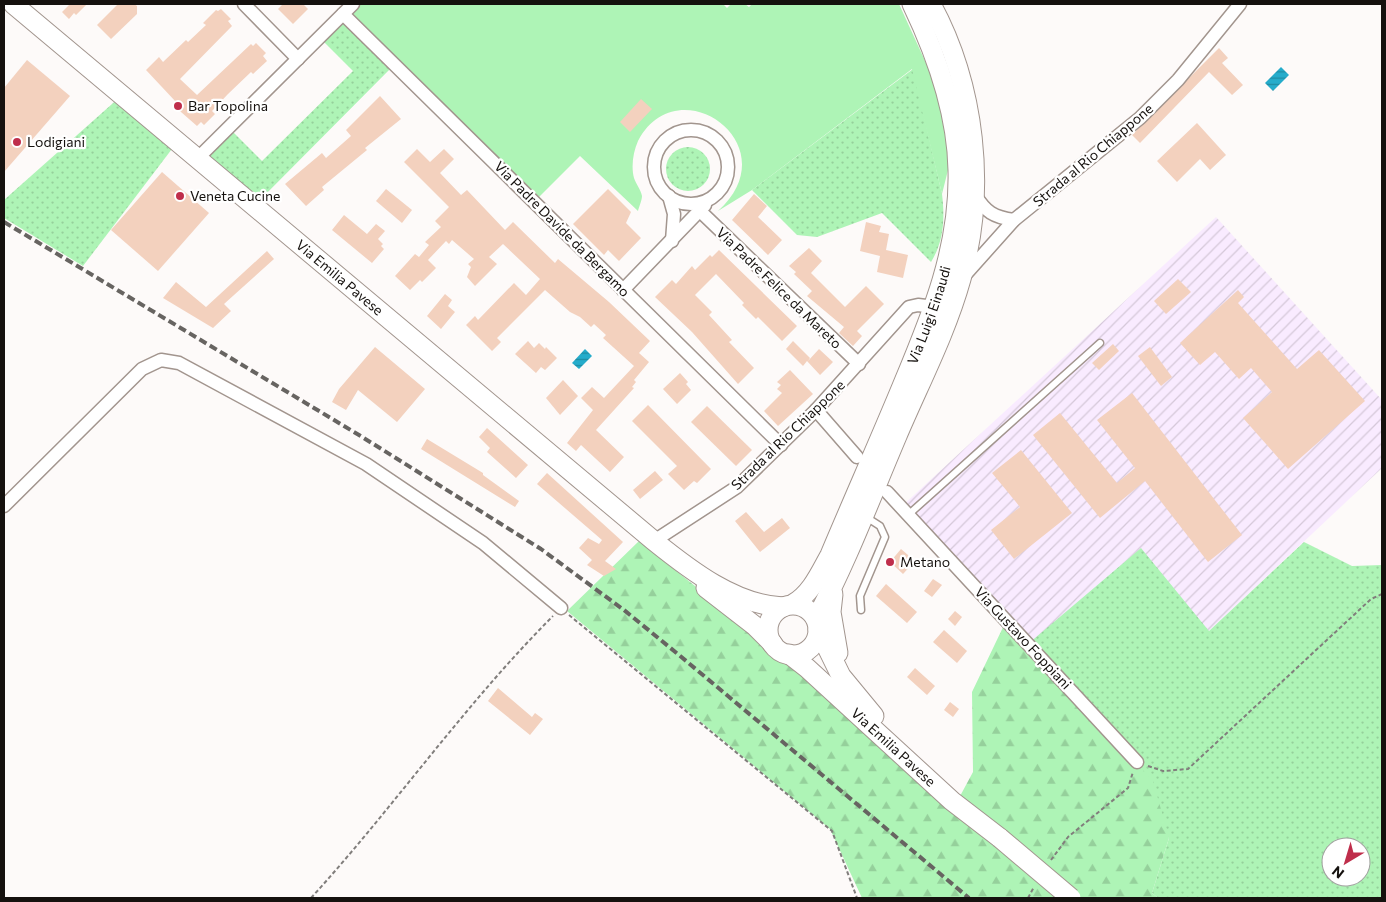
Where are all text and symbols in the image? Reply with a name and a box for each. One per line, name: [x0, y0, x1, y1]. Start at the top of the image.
place label: Bar Topolina: [188, 97, 268, 114]
marker: Bar Topolina: [172, 100, 184, 112]
street label: Strada al Rio Chiappone: [1029, 100, 1156, 210]
place label: Lodigiani: [27, 133, 85, 150]
marker: Lodigiani: [11, 136, 23, 148]
street label: Via Padre Davide da Bergamo: [491, 157, 634, 300]
place label: Veneta Cucine: [190, 187, 280, 204]
marker: Veneta Cucine: [174, 190, 186, 202]
street label: Via Padre Felice da Mareto: [713, 223, 845, 352]
street label: Via Emilia Pavese: [293, 236, 387, 319]
street label: Via Luigi Einaudi: [903, 264, 954, 367]
street label: Strada al Rio Chiappone: [727, 376, 848, 493]
place label: Metano: [900, 553, 950, 570]
marker: Metano: [884, 556, 896, 568]
street label: Via Gustavo Foppiani: [972, 583, 1075, 692]
street label: Via Emilia Pavese: [848, 704, 939, 790]
north arrow: [1321, 837, 1371, 887]
text: N: [1328, 863, 1347, 883]

